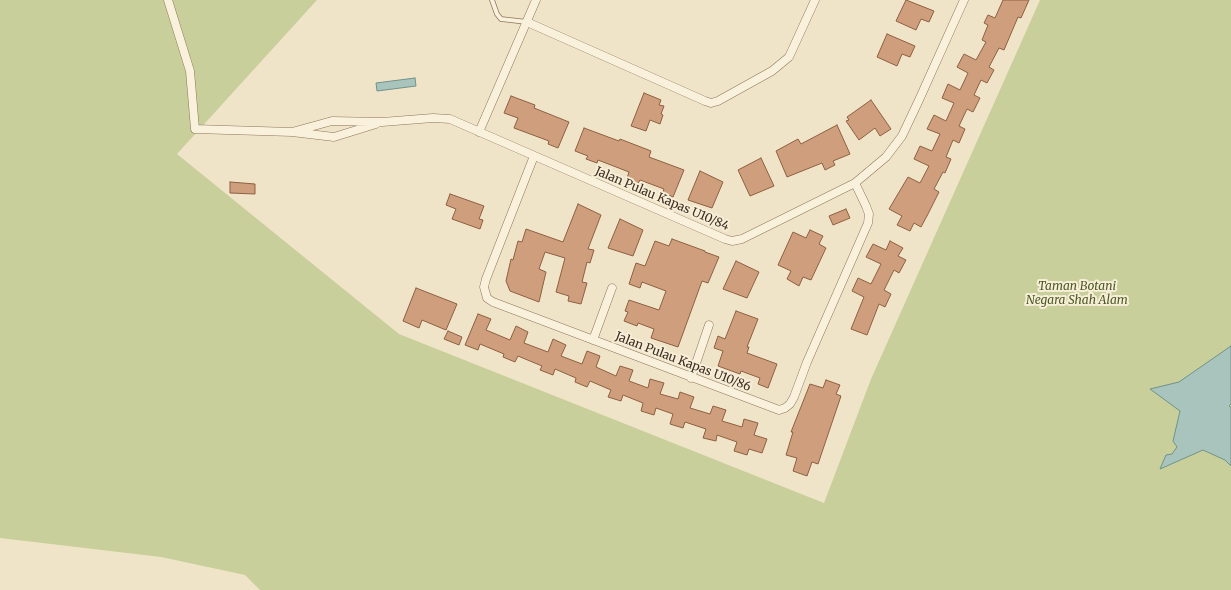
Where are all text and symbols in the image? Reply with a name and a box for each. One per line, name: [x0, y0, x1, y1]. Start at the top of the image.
street label: Jalan Pulau Kapas U10/84: [593, 164, 731, 234]
park label: Taman Botani Negara Shah Alam: [1026, 280, 1128, 308]
street label: Jalan Pulau Kapas U10/86: [613, 329, 753, 395]

